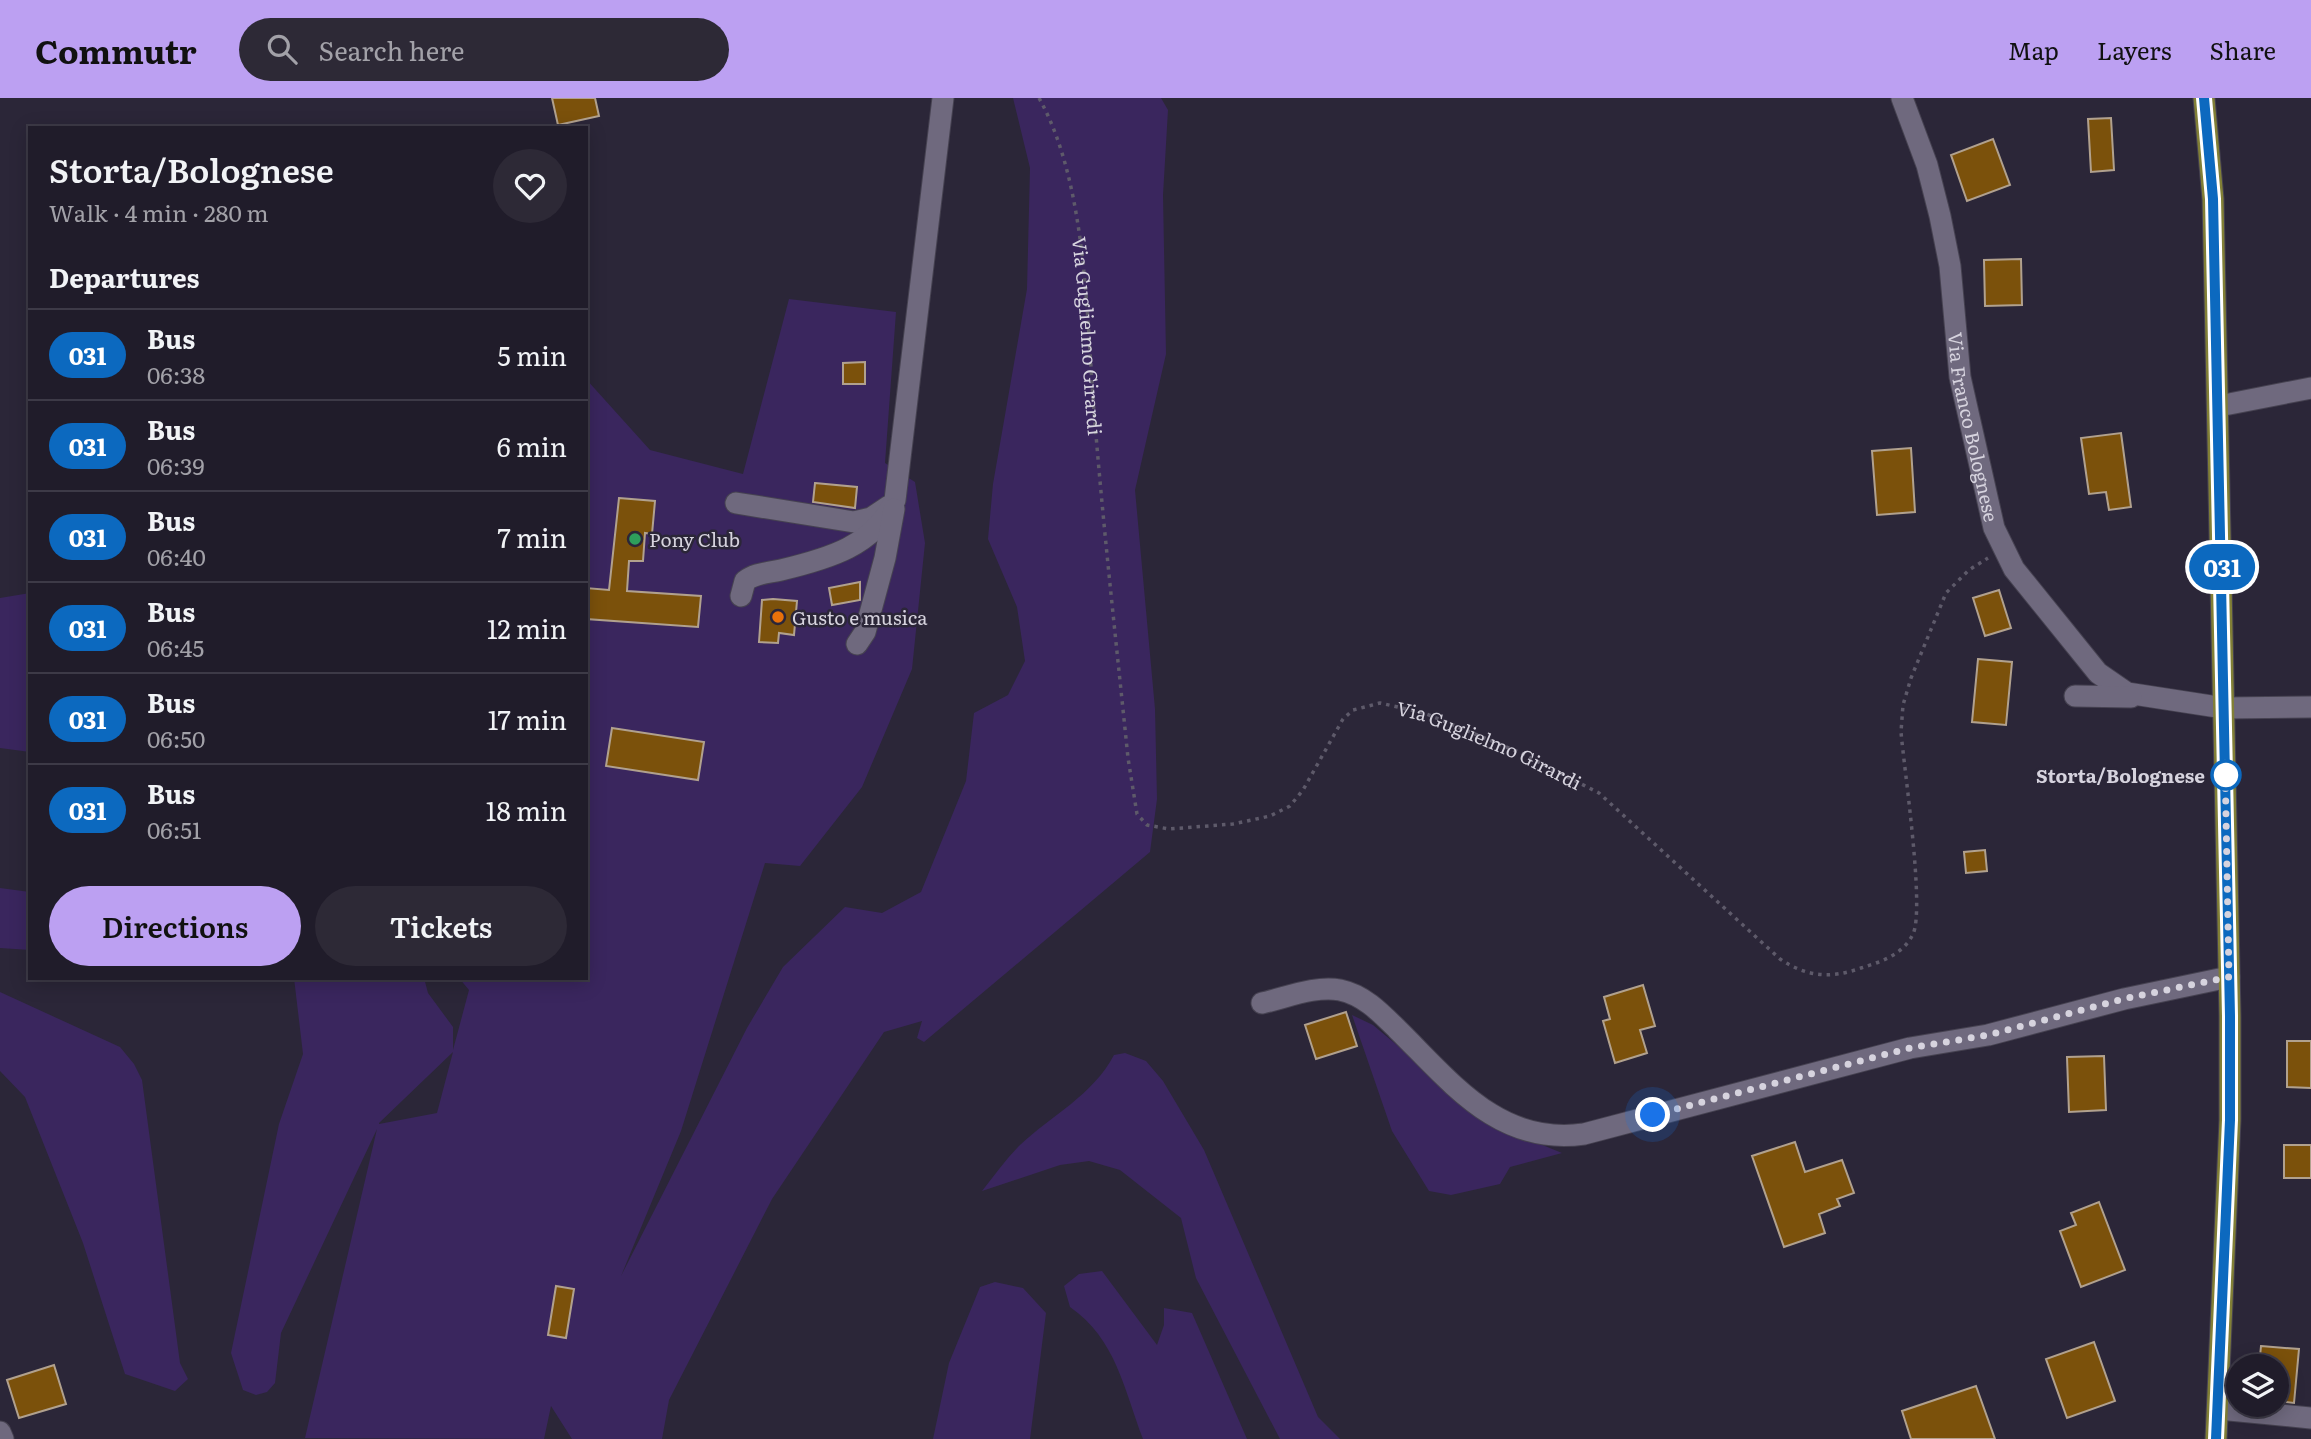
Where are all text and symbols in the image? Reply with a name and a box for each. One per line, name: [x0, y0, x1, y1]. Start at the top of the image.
search box: [239, 18, 729, 81]
text: Commutr: [35, 25, 197, 74]
icon: search: [263, 30, 301, 68]
text: Search here: [319, 30, 464, 69]
text: Map: [2008, 32, 2059, 67]
text: Layers: [2097, 32, 2171, 67]
text: Share: [2209, 32, 2276, 67]
text: Storta/Bolognese: [49, 144, 334, 193]
button: heart: [493, 149, 567, 223]
text: Walk · 4 min · 280 m: [49, 195, 269, 229]
street label: Via Guglielmo Girardi: [1066, 235, 1110, 437]
text: Departures: [49, 257, 200, 296]
text: Bus: [147, 318, 195, 357]
street label: Via Franco Bolognese: [1942, 331, 2006, 525]
text: 5 min: [498, 335, 567, 374]
text: 031: [69, 337, 106, 372]
text: 06:38: [147, 357, 205, 391]
text: Bus: [147, 409, 195, 448]
text: 6 min: [497, 426, 567, 465]
text: 031: [69, 428, 106, 463]
text: 06:39: [147, 448, 205, 482]
text: Bus: [147, 500, 195, 539]
text: 7 min: [498, 517, 567, 556]
text: 031: [69, 519, 106, 554]
place label: Pony Club: [649, 525, 740, 553]
marker: Pony Club: [627, 531, 643, 547]
text: 06:40: [147, 539, 206, 573]
line badge: 031: [2182, 544, 2262, 590]
text: 031: [2203, 549, 2241, 584]
text: Bus: [147, 591, 195, 630]
place label: Gusto e musica: [792, 603, 928, 631]
text: 12 min: [487, 608, 567, 647]
marker: Gusto e musica: [770, 609, 786, 625]
text: 031: [69, 610, 106, 645]
text: 06:45: [147, 630, 204, 664]
text: Bus: [147, 682, 195, 721]
street label: Via Guglielmo Girardi: [1394, 693, 1587, 796]
text: 17 min: [488, 699, 567, 738]
text: 031: [69, 701, 106, 736]
text: 06:50: [147, 721, 205, 755]
marker: Storta/Bolognese: [2211, 760, 2241, 790]
place label: Storta/Bolognese: [2036, 761, 2205, 789]
text: Bus: [147, 773, 195, 812]
text: 18 min: [486, 790, 567, 829]
text: 031: [69, 792, 106, 827]
text: 06:51: [147, 812, 201, 846]
button: Directions: [49, 886, 301, 966]
button: Tickets: [315, 886, 567, 966]
your location: [1635, 1097, 1670, 1132]
map controls: [2226, 1354, 2289, 1417]
button: layers: [2226, 1354, 2289, 1417]

